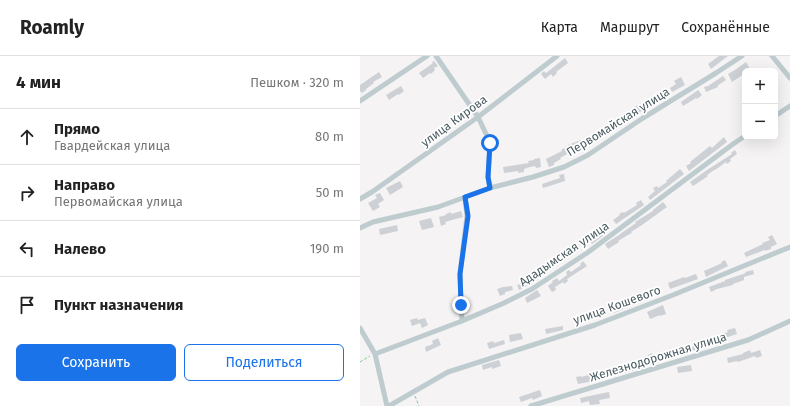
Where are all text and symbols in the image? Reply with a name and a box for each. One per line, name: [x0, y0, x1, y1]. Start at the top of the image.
text: Roamly: [20, 16, 84, 39]
text: Карта: [541, 19, 578, 36]
text: Маршрут: [600, 19, 659, 36]
text: Сохранённые: [681, 19, 770, 36]
map controls: [742, 68, 778, 140]
button: +: [742, 68, 778, 104]
text: 4 мин: [16, 72, 61, 93]
text: Пешком · 320 m: [250, 75, 344, 90]
street label: Первомайская улица: [564, 85, 672, 159]
street label: улица Кирова: [418, 92, 490, 150]
button: −: [742, 104, 778, 140]
text: Прямо: [54, 120, 100, 138]
icon: ahead: [16, 126, 38, 148]
text: 80 m: [315, 129, 344, 144]
route start: [481, 134, 499, 152]
text: Гвардейская улица: [54, 138, 170, 153]
text: Направо: [54, 176, 115, 194]
icon: right: [16, 182, 38, 204]
text: 50 m: [316, 185, 344, 200]
text: Первомайская улица: [54, 194, 183, 209]
street label: Ададымская улица: [516, 219, 612, 289]
icon: left: [16, 238, 38, 260]
text: Налево: [54, 240, 106, 258]
text: 190 m: [310, 241, 344, 256]
street label: улица Кошевого: [571, 283, 663, 327]
icon: arrive: [16, 294, 38, 316]
text: Пункт назначения: [54, 296, 183, 314]
route end: [452, 296, 470, 314]
street label: Железнодорожная улица: [588, 329, 728, 385]
button: Сохранить: [16, 344, 176, 381]
button: Поделиться: [184, 344, 344, 381]

